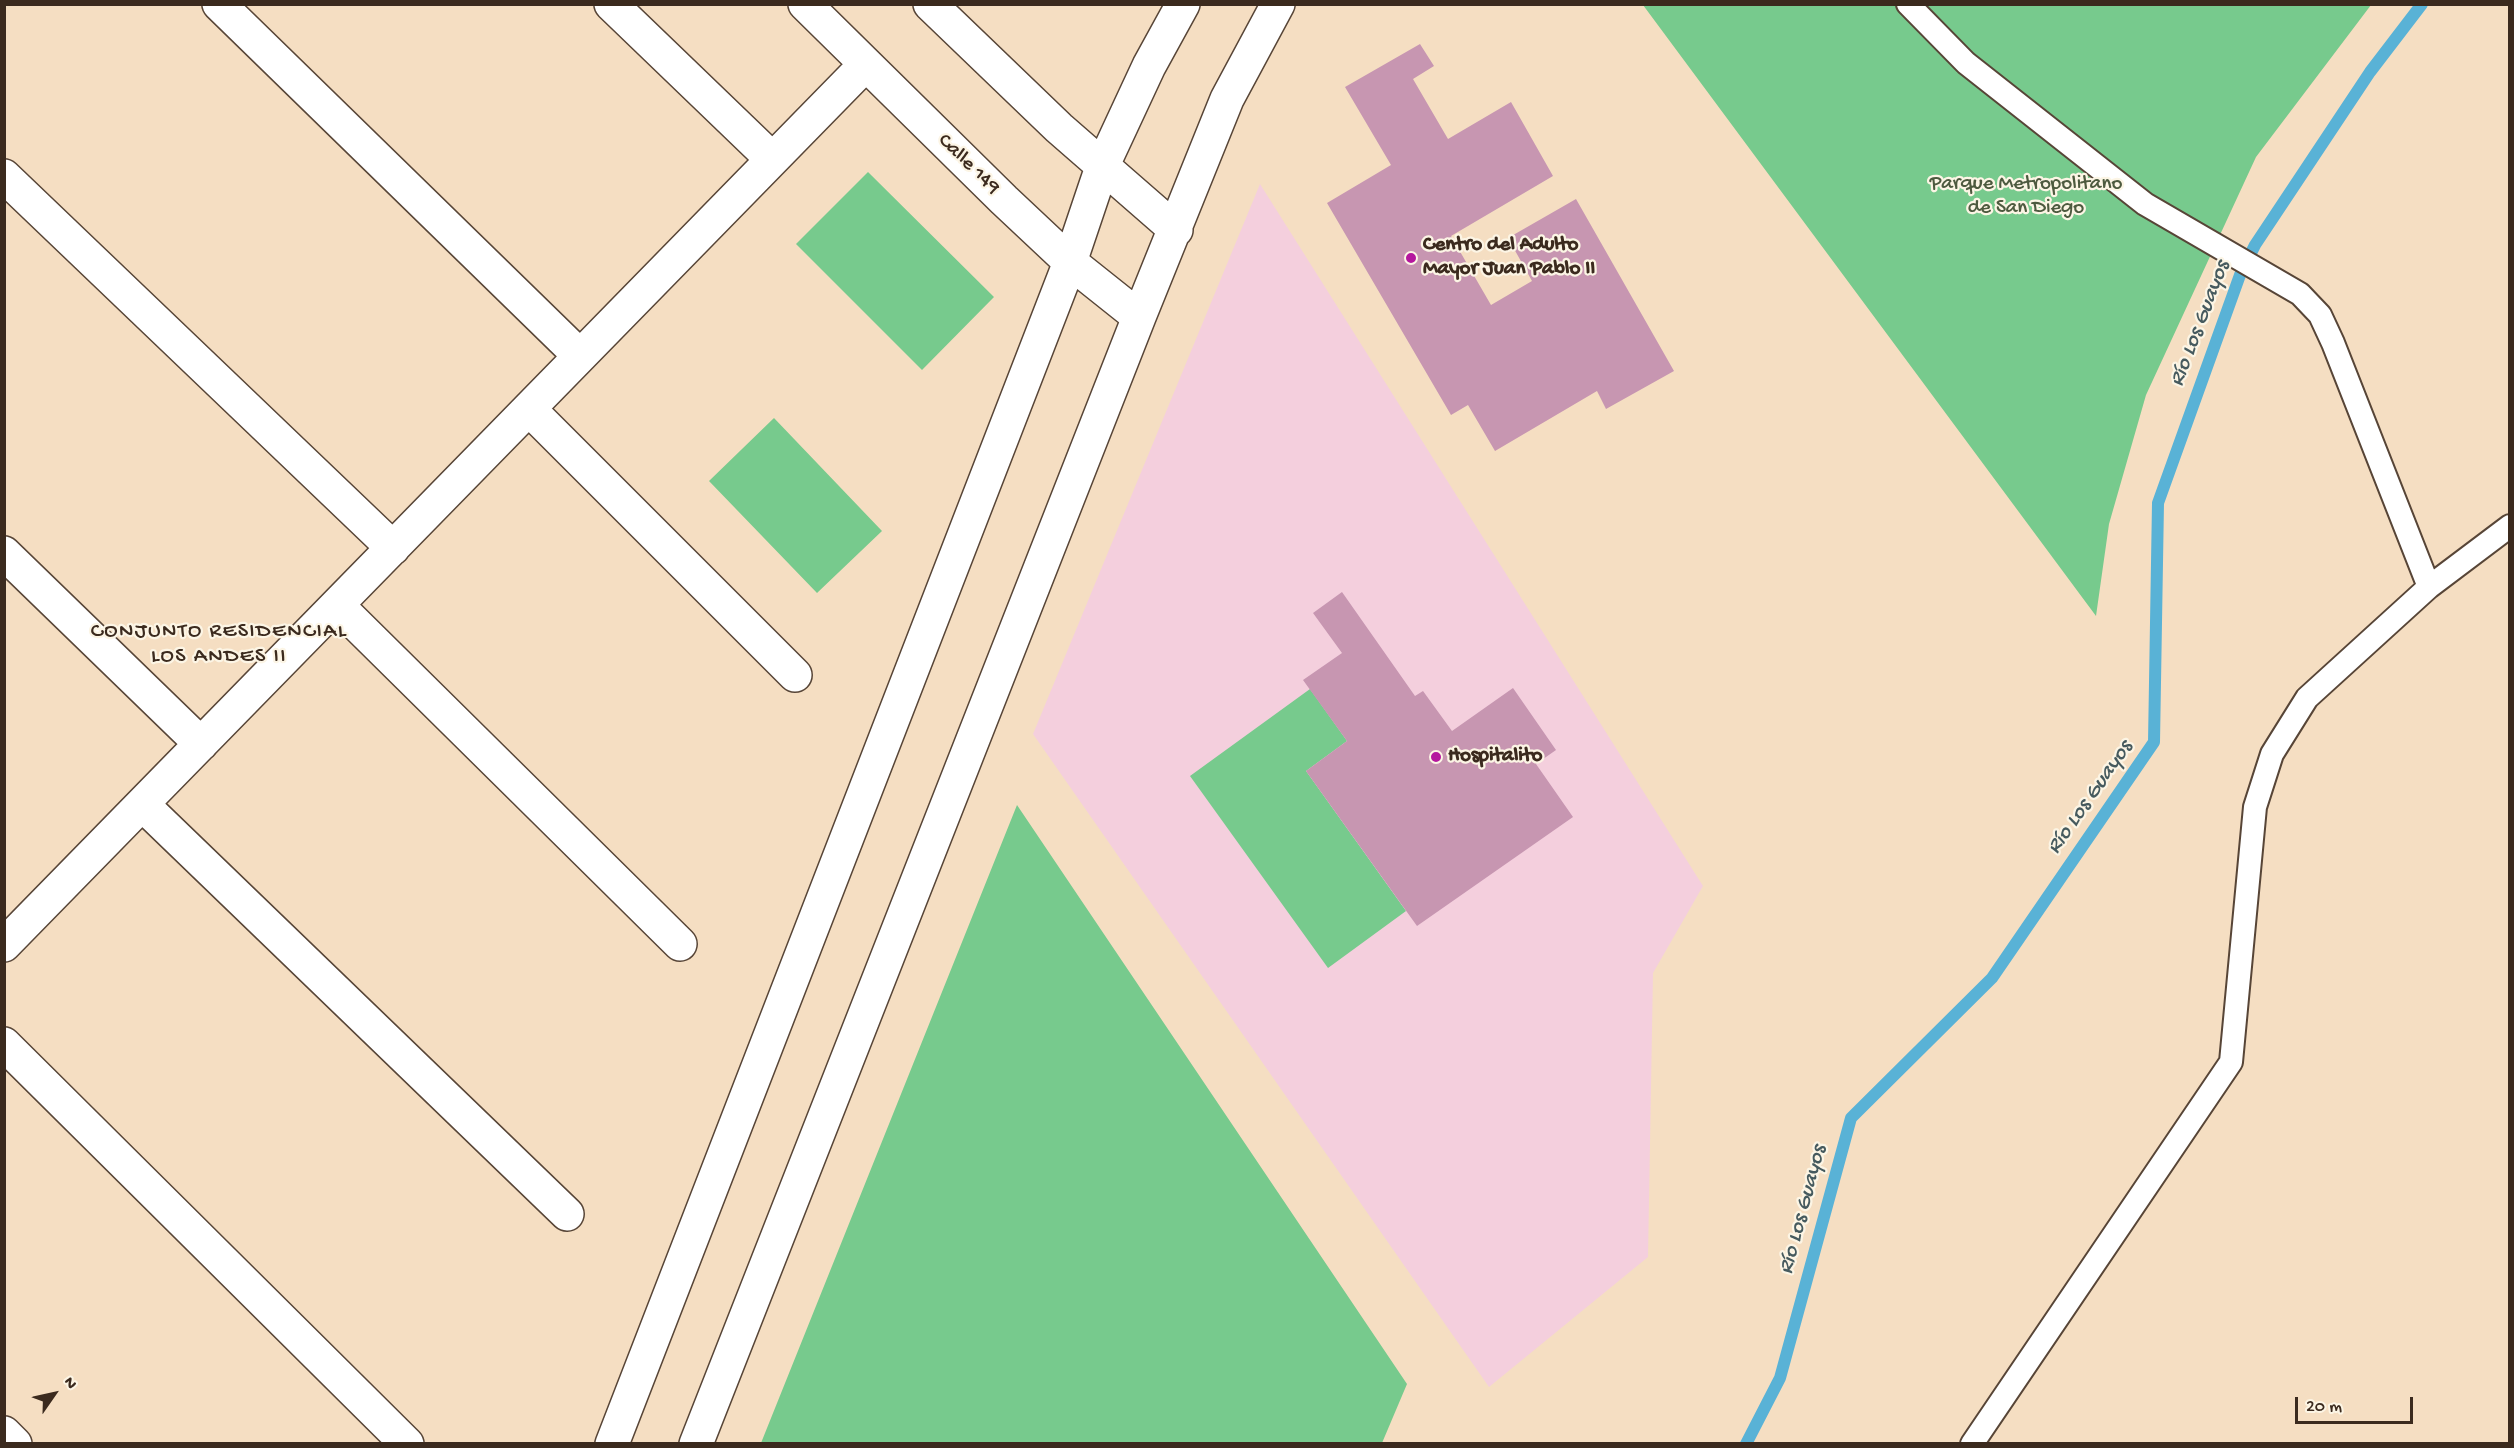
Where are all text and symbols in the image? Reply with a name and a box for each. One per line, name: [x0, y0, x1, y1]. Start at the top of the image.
street label: Calle 149: [932, 129, 1004, 201]
park label: Parque Metropolitano de San Diego: [1930, 172, 2122, 222]
place label: Centro del Adulto Mayor Juan Pablo II: [1423, 233, 1595, 283]
marker: Centro del Adulto Mayor Juan Pablo II: [1404, 251, 1418, 265]
water label: Río Los Guayos: [2165, 257, 2237, 391]
district label: CONJUNTO RESIDENCIAL LOS ANDES II: [91, 620, 347, 672]
water label: Río Los Guayos: [2042, 736, 2140, 860]
place label: Hospitalito: [1448, 744, 1542, 770]
marker: Hospitalito: [1429, 750, 1443, 764]
water label: Río Los Guayos: [1774, 1143, 1834, 1277]
north arrow: [24, 1364, 84, 1424]
text: N: [59, 1374, 80, 1393]
scale bar: [2298, 1385, 2416, 1423]
text: 20 m: [2306, 1397, 2342, 1418]

